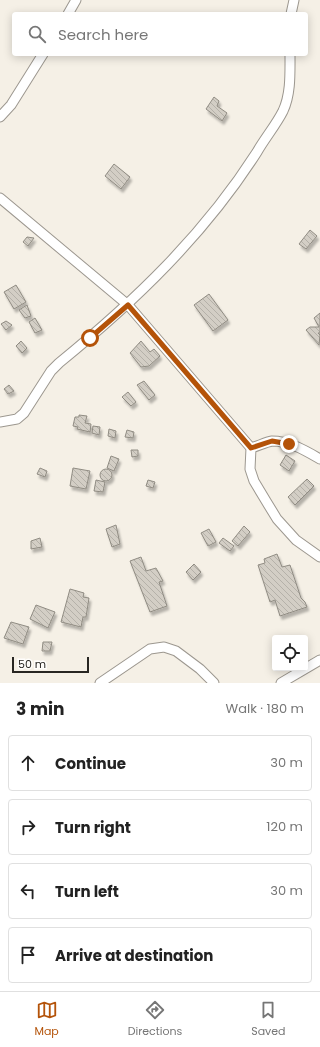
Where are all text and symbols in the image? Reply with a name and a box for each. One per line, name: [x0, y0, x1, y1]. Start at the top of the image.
search box: [12, 12, 308, 56]
icon: search: [26, 23, 48, 45]
text: Search here: [58, 24, 148, 45]
route start: [81, 329, 99, 347]
route end: [280, 435, 298, 453]
map controls: [272, 635, 308, 671]
button: locate: [272, 635, 308, 671]
scale bar: [12, 655, 89, 674]
text: 50 m: [18, 656, 46, 672]
text: 3 min: [16, 697, 64, 721]
text: Walk · 180 m: [226, 699, 304, 718]
icon: ahead: [17, 752, 39, 774]
text: Continue: [55, 753, 126, 774]
text: 30 m: [270, 753, 303, 772]
icon: right: [17, 816, 39, 838]
text: Turn right: [55, 817, 131, 838]
text: 120 m: [266, 817, 303, 836]
icon: left: [17, 880, 39, 902]
text: Turn left: [55, 881, 119, 902]
text: 30 m: [270, 881, 303, 900]
icon: arrive: [17, 944, 39, 966]
text: Arrive at destination: [55, 945, 213, 966]
tab: Map: [34, 999, 59, 1040]
tab: Directions: [128, 999, 182, 1040]
tab: Saved: [251, 999, 286, 1040]

